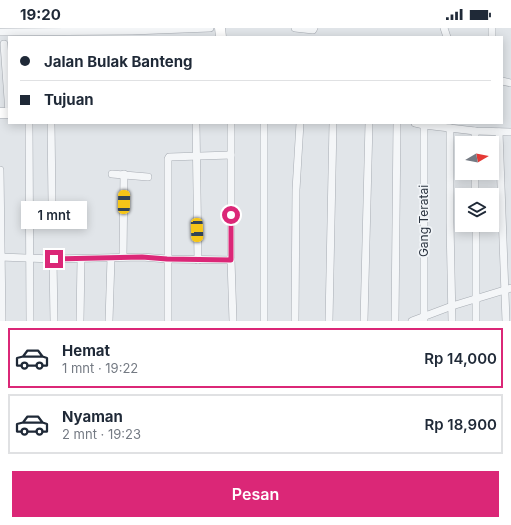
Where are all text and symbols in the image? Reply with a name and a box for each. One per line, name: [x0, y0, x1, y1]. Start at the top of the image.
text: 19:20: [20, 5, 61, 24]
text: Jalan Bulak Banteng: [44, 52, 193, 71]
text: Tujuan: [44, 90, 94, 109]
north arrow: [455, 136, 499, 180]
map controls: [455, 136, 499, 232]
street label: Gang Teratai: [416, 185, 431, 257]
button: layers: [455, 188, 499, 232]
car: [118, 190, 130, 214]
callout: 1 mnt: [21, 201, 87, 229]
route start: [222, 206, 240, 224]
text: 1 mnt: [37, 207, 71, 223]
car: [191, 218, 203, 242]
route end: [45, 250, 63, 268]
icon: car: [14, 340, 50, 376]
text: Hemat: [62, 341, 110, 360]
text: Rp 14,000: [424, 349, 497, 368]
text: 1 mnt · 19:22: [62, 360, 138, 376]
icon: car: [14, 406, 50, 442]
text: Nyaman: [62, 407, 123, 426]
text: Rp 18,900: [424, 415, 497, 434]
text: 2 mnt · 19:23: [62, 426, 141, 442]
button: Pesan: [12, 471, 499, 517]

